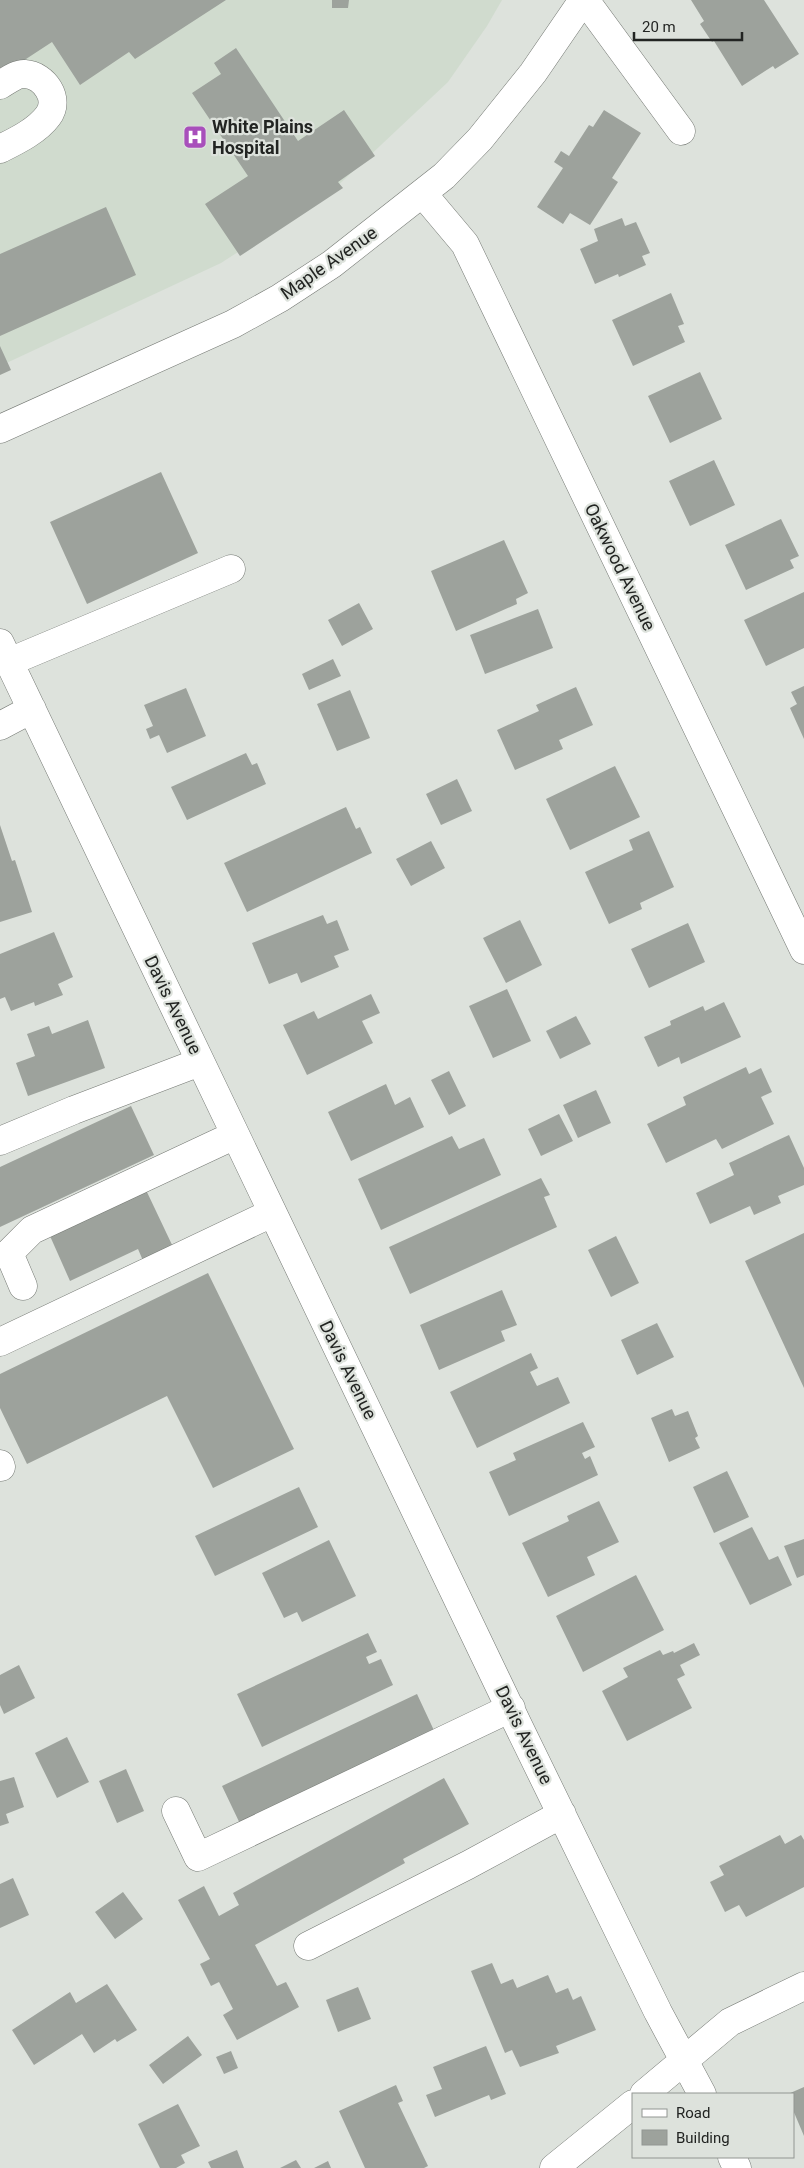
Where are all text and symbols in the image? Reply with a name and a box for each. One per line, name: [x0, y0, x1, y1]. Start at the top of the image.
scale bar: [634, 10, 742, 42]
text: 20 m: [642, 18, 676, 36]
place label: White Plains Hospital: [212, 116, 313, 158]
hospital icon: White Plains Hospital: [182, 124, 208, 150]
street label: Maple Avenue: [276, 222, 381, 304]
street label: Oakwood Avenue: [581, 500, 660, 634]
street label: Davis Avenue: [141, 952, 206, 1058]
street label: Davis Avenue: [316, 1317, 381, 1423]
street label: Davis Avenue: [492, 1682, 557, 1788]
legend: [632, 2093, 794, 2158]
text: Road: [676, 2104, 710, 2122]
text: Building: [676, 2129, 730, 2147]

